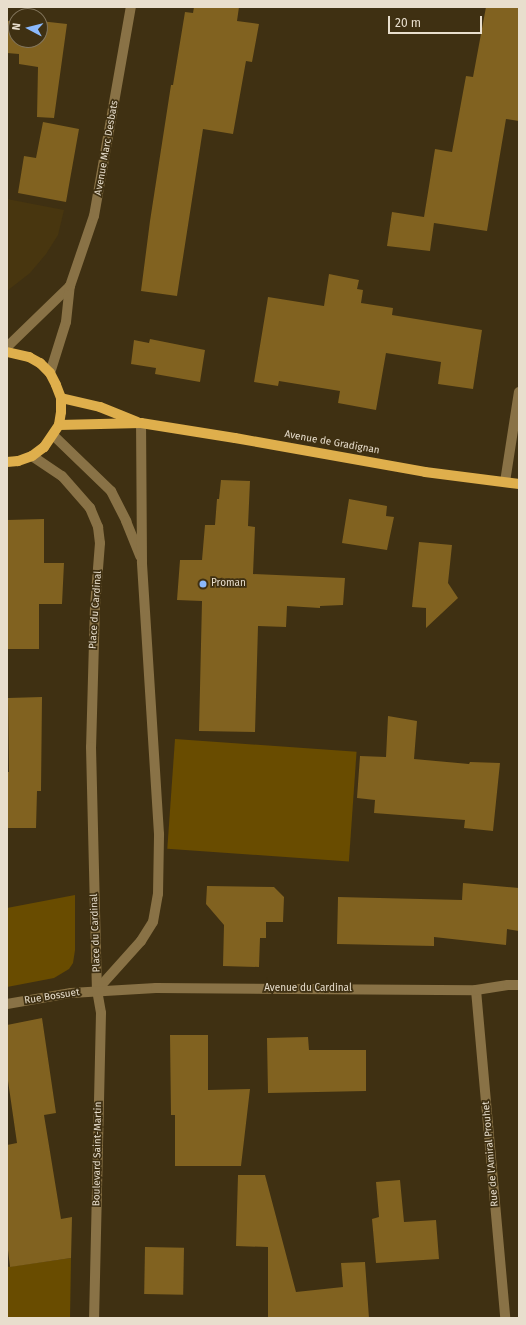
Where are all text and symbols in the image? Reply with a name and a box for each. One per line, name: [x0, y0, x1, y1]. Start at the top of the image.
north arrow: [8, 8, 48, 48]
scale bar: [390, 8, 484, 34]
text: 20 m: [395, 16, 421, 30]
text: N: [10, 22, 23, 31]
street label: Avenue Marc Desbats: [93, 100, 121, 196]
street label: Avenue de Gradignan: [284, 429, 380, 457]
street label: Place du Cardinal: [87, 570, 105, 650]
place label: Proman: [211, 578, 246, 590]
marker: Proman: [198, 579, 208, 589]
street label: Place du Cardinal: [89, 894, 103, 972]
street label: Avenue du Cardinal: [264, 983, 352, 995]
street label: Rue Bossuet: [23, 987, 81, 1007]
street label: Rue de l'Amiral Prouhet: [480, 1101, 502, 1207]
street label: Boulevard Saint-Martin: [91, 1102, 105, 1206]

